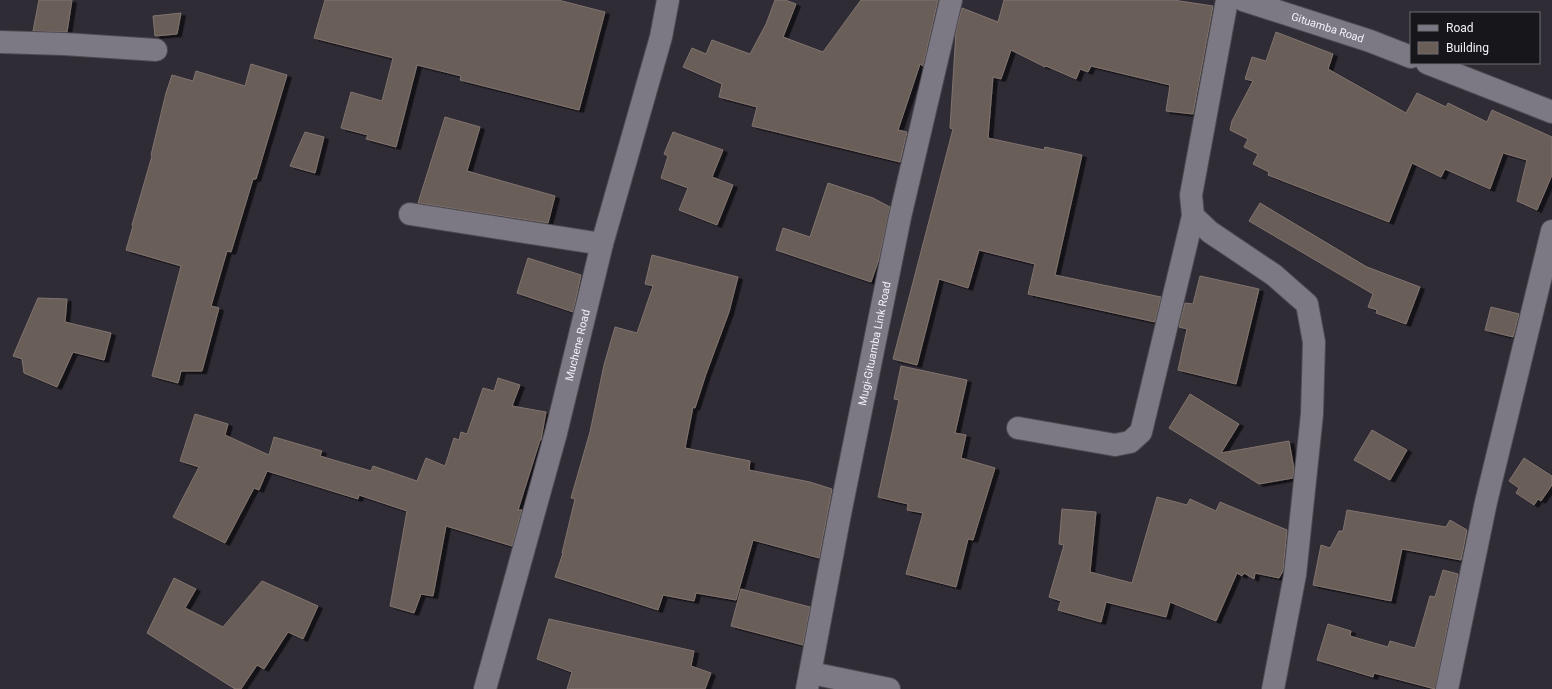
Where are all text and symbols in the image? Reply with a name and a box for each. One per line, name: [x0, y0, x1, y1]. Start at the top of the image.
street label: Gituamba Road: [1290, 10, 1366, 46]
legend: [1410, 12, 1540, 64]
text: Road: [1446, 21, 1474, 35]
text: Building: [1446, 41, 1489, 55]
street label: Mugi-Gituamba Link Road: [856, 280, 894, 407]
street label: Muchene Road: [563, 308, 593, 382]

